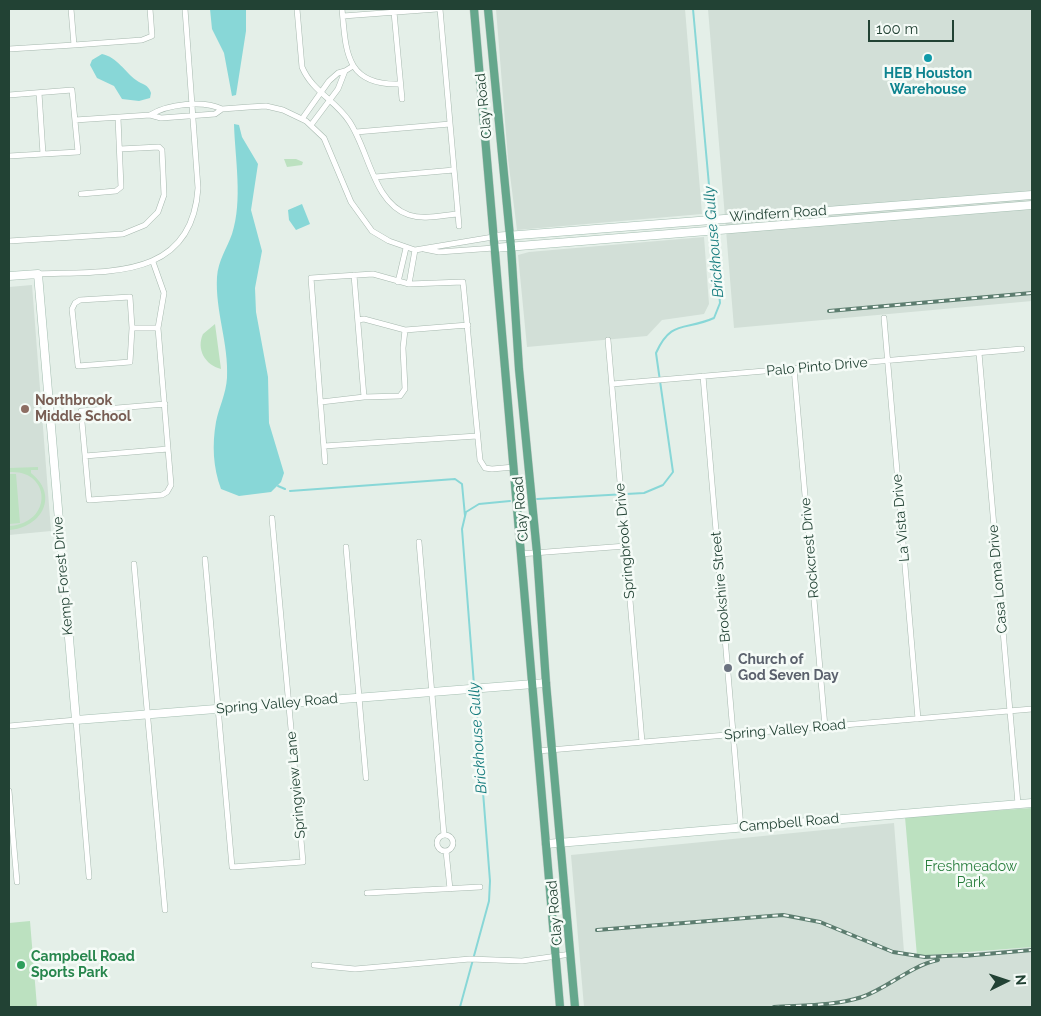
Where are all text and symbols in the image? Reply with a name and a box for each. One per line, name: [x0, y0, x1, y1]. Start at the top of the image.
scale bar: [871, 10, 957, 42]
text: 100 m: [876, 20, 918, 38]
marker: HEB Houston Warehouse: [922, 52, 934, 64]
place label: HEB Houston Warehouse: [884, 66, 972, 98]
street label: Clay Road: [472, 73, 496, 139]
water label: Brickhouse Gully: [700, 185, 728, 299]
street label: Windfern Road: [729, 202, 827, 226]
street label: Palo Pinto Drive: [766, 354, 868, 380]
place label: Northbrook Middle School: [35, 393, 131, 426]
marker: Northbrook Middle School: [19, 403, 31, 415]
street label: La Vista Drive: [889, 473, 913, 563]
street label: Clay Road: [510, 476, 532, 542]
street label: Springbrook Drive: [612, 482, 638, 600]
street label: Rockcrest Drive: [797, 497, 823, 599]
street label: Kemp Forest Drive: [49, 516, 77, 636]
street label: Casa Loma Drive: [985, 524, 1011, 634]
street label: Brookshire Street: [708, 531, 734, 643]
place label: Church of God Seven Day: [738, 652, 839, 684]
marker: Church of God Seven Day: [722, 662, 734, 674]
water label: Brickhouse Gully: [465, 682, 491, 794]
street label: Spring Valley Road: [215, 690, 339, 718]
street label: Spring Valley Road: [723, 716, 847, 744]
street label: Springview Lane: [283, 731, 309, 839]
street label: Campbell Road: [738, 810, 840, 836]
park label: Freshmeadow Park: [925, 859, 1017, 892]
street label: Clay Road: [544, 880, 566, 946]
place label: Campbell Road Sports Park: [31, 949, 135, 982]
north arrow: [981, 956, 1031, 1006]
marker: Campbell Road Sports Park: [15, 959, 27, 971]
text: N: [1013, 974, 1029, 986]

